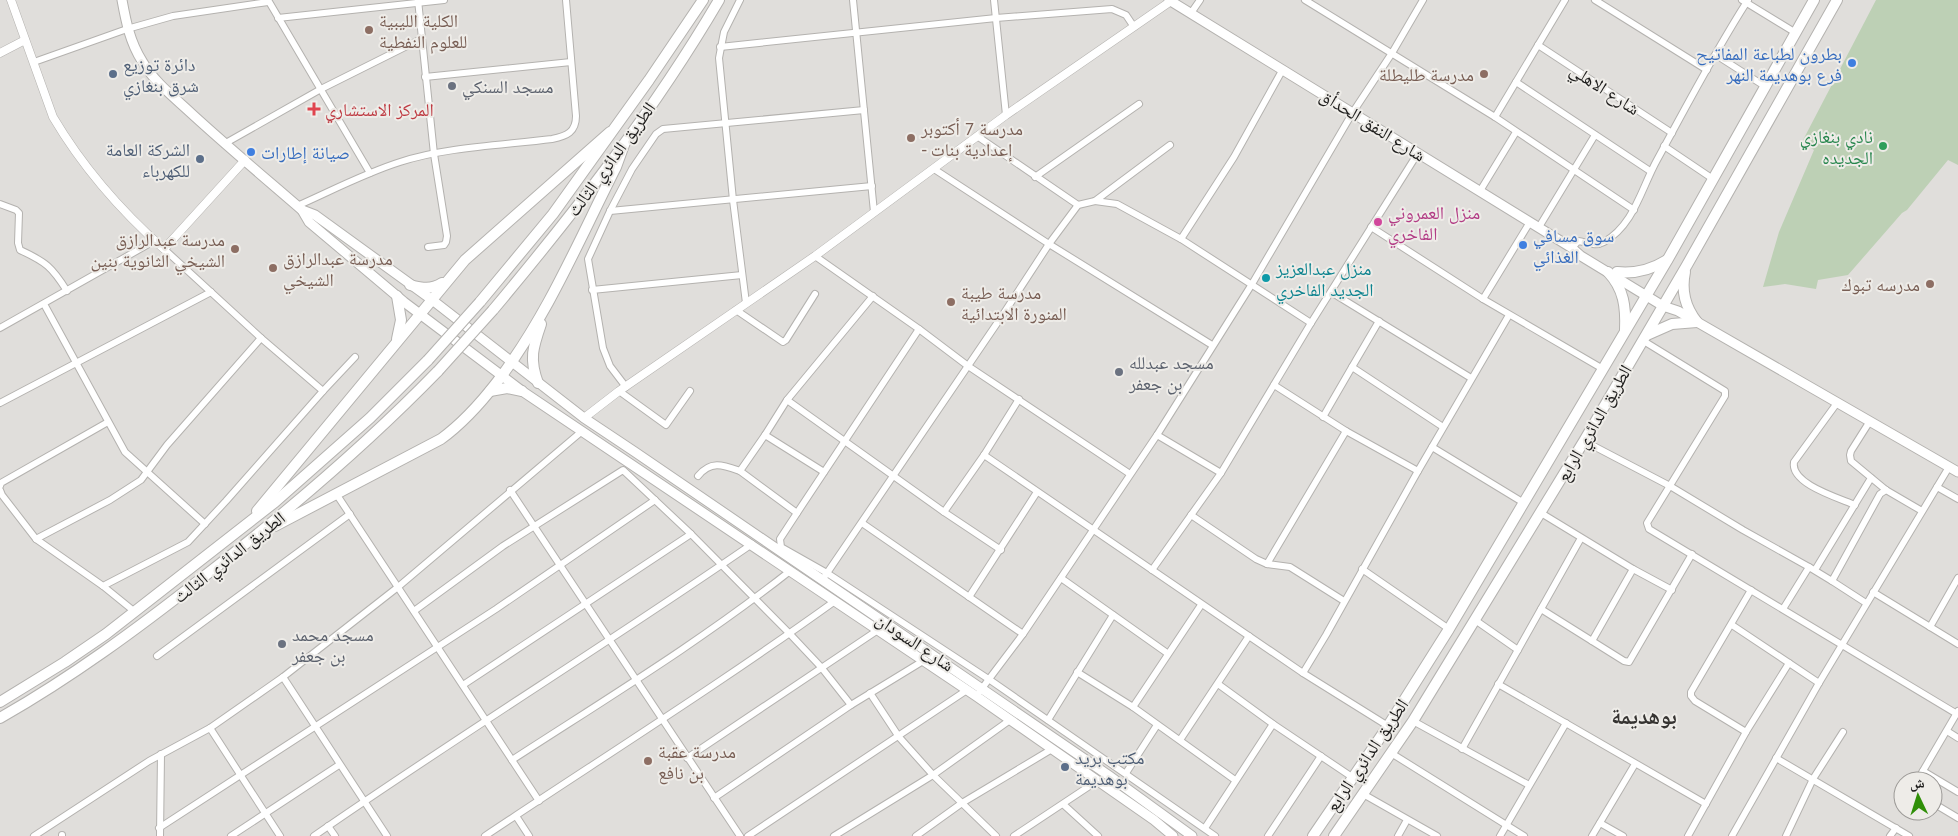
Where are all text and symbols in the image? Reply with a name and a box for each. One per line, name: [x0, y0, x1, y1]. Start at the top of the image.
place label: الكلية الليبية للعلوم النفطية: [379, 9, 467, 54]
marker: الكلية الليبية للعلوم النفطية: [363, 24, 375, 36]
place label: بطرون لطباعة المفاتيح فرع بوهديمة النهر: [1696, 42, 1842, 86]
place label: دائرة توزيع شرق بنغازي: [123, 53, 199, 100]
marker: بطرون لطباعة المفاتيح فرع بوهديمة النهر: [1846, 57, 1858, 69]
street label: شارع الاهلي: [1564, 58, 1644, 123]
place label: مدرسة طليطلة: [1379, 63, 1474, 86]
marker: دائرة توزيع شرق بنغازي: [107, 68, 119, 80]
marker: مدرسة طليطلة: [1478, 68, 1490, 80]
place label: مسجد السنكي: [462, 75, 553, 101]
marker: مسجد السنكي: [446, 80, 458, 92]
street label: شارع النفق الحدأق: [1316, 83, 1430, 167]
street label: الطريق الدائري الثالث: [562, 97, 663, 223]
place label: المركز الاستشاري: [325, 98, 434, 124]
marker: المركز الاستشاري: [307, 102, 321, 116]
place label: مدرسة 7 أكتوبر - إعدادية بنات: [920, 117, 1023, 161]
place label: نادي بنغازي الجديده: [1800, 125, 1873, 169]
marker: مدرسة 7 أكتوبر - إعدادية بنات: [905, 132, 917, 144]
place label: الشركة العامة للكهرباء: [106, 138, 190, 182]
marker: نادي بنغازي الجديده: [1877, 140, 1889, 152]
place label: صيانة إطارات: [261, 141, 350, 164]
marker: صيانة إطارات: [245, 146, 257, 158]
marker: الشركة العامة للكهرباء: [194, 153, 206, 165]
place label: منزل العمروني الفاخري: [1388, 201, 1480, 248]
marker: منزل العمروني الفاخري: [1372, 216, 1384, 228]
place label: سوق مسافي الغذائي: [1533, 224, 1614, 271]
place label: مدرسة عبدالرازق الشيخي الثانوية بنين: [90, 228, 225, 275]
marker: سوق مسافي الغذائي: [1517, 239, 1529, 251]
marker: مدرسة عبدالرازق الشيخي الثانوية بنين: [229, 243, 241, 255]
place label: مدرسة عبدالرازق الشيخي: [283, 247, 393, 294]
place label: منزل عبدالعزيز الجديد الفاخري: [1275, 257, 1374, 304]
marker: مدرسة عبدالرازق الشيخي: [267, 262, 279, 274]
marker: منزل عبدالعزيز الجديد الفاخري: [1260, 272, 1272, 284]
place label: مدرسه تبوك: [1842, 273, 1920, 296]
marker: مدرسه تبوك: [1924, 278, 1936, 290]
place label: مدرسة طيبة المنورة الابتدائية: [961, 281, 1067, 325]
marker: مدرسة طيبة المنورة الابتدائية: [945, 296, 957, 308]
place label: مسجد عبدلله بن جعفر: [1128, 351, 1214, 395]
street label: الطريق الدائري الرابع: [1551, 360, 1640, 487]
marker: مسجد عبدلله بن جعفر: [1113, 366, 1125, 378]
street label: الطريق الدائري الثالث: [168, 506, 292, 611]
street label: شارع السودان: [871, 607, 959, 677]
place label: مسجد محمد بن جعفر: [291, 623, 374, 667]
marker: مسجد محمد بن جعفر: [276, 638, 288, 650]
street label: الطريق الدائري الرابع: [1321, 694, 1416, 818]
district label: بوهديمة: [1611, 702, 1677, 730]
place label: مدرسة عقبة بن نافع: [658, 740, 736, 785]
place label: مكتب بريد بوهديمة: [1075, 746, 1144, 790]
marker: مدرسة عقبة بن نافع: [642, 755, 654, 767]
marker: مكتب بريد بوهديمة: [1059, 761, 1071, 773]
north arrow: [1893, 771, 1943, 821]
text: ش: [1909, 774, 1925, 793]

